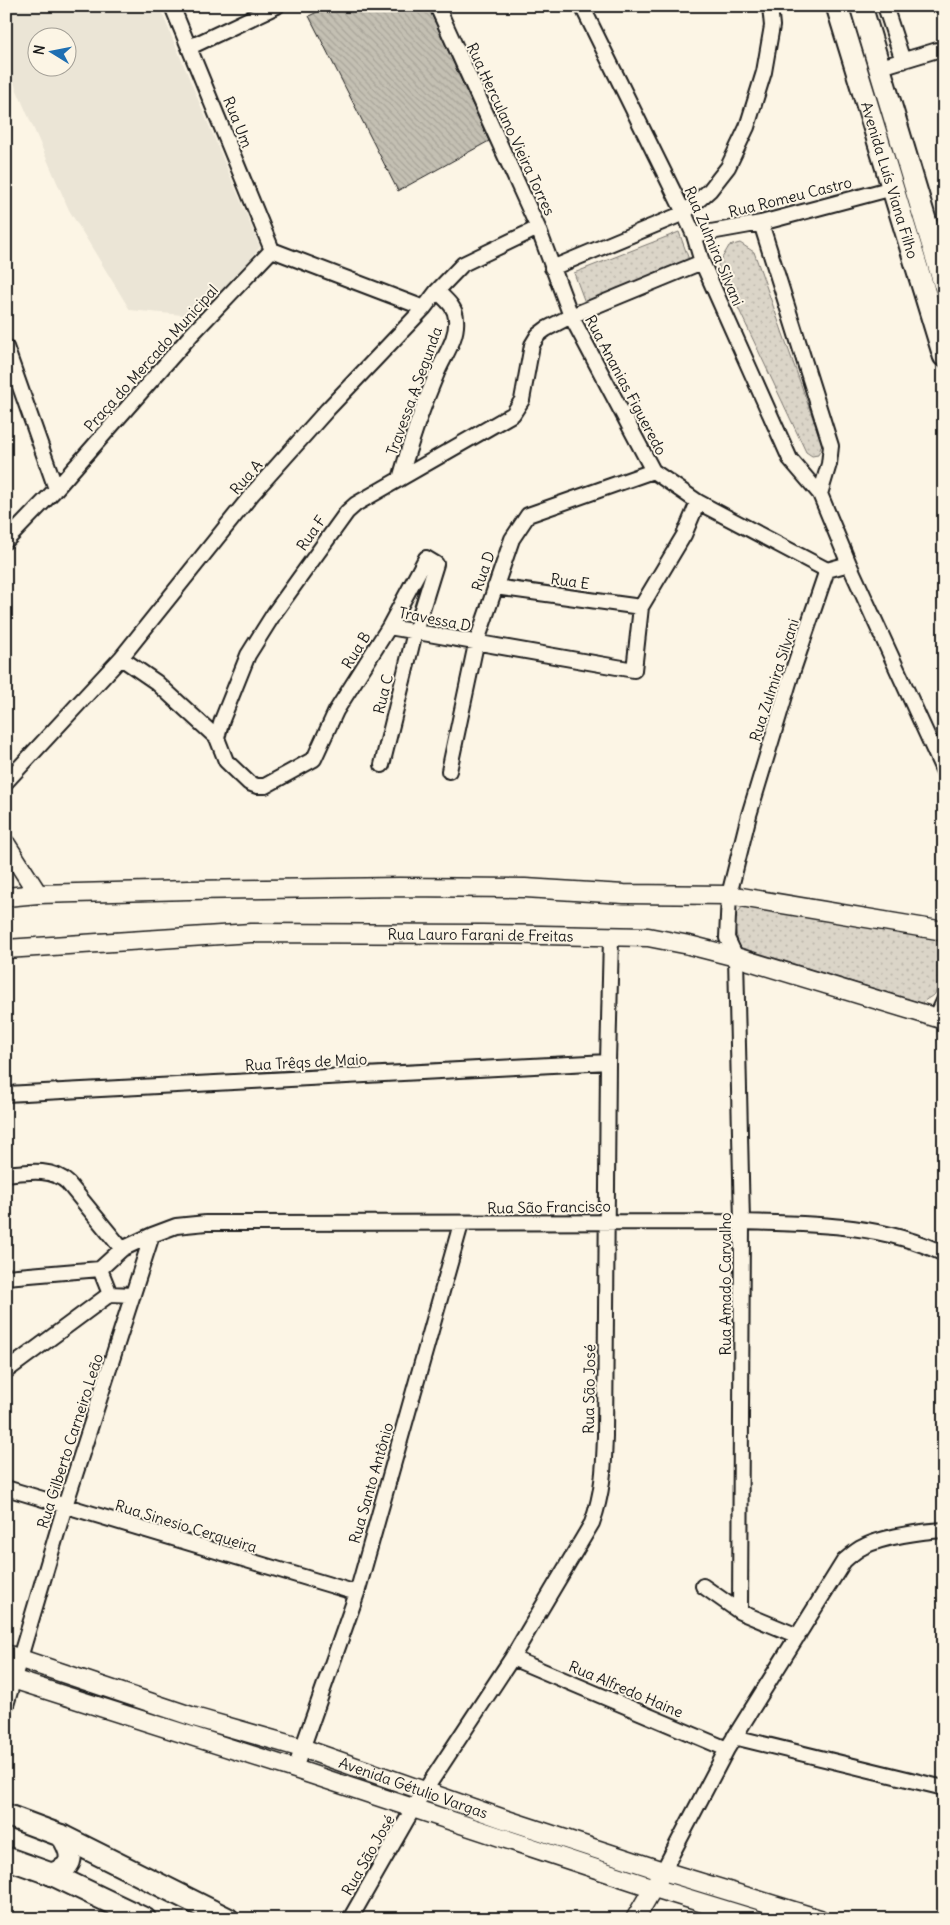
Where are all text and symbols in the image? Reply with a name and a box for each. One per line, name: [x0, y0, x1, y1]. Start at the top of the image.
north arrow: [28, 28, 78, 78]
street label: Rua Herculano Vieira Torres: [463, 40, 559, 219]
text: N: [29, 43, 49, 56]
street label: Rua Um: [219, 94, 257, 150]
street label: Avenida Luís Viana Filho: [857, 99, 923, 261]
street label: Rua Romeu Castro: [726, 173, 854, 221]
street label: Rua Zulmira Silvani: [680, 183, 748, 309]
street label: Praça do Mercado Municipal: [80, 281, 222, 435]
street label: Rua Ananias Figueredo: [581, 312, 671, 458]
street label: Travessa A Segunda: [382, 324, 446, 458]
street label: Rua A: [226, 455, 267, 498]
street label: Rua F: [292, 511, 330, 554]
street label: Rua D: [467, 549, 499, 593]
street label: Rua E: [549, 569, 591, 593]
street label: Travessa D: [397, 603, 473, 635]
street label: Rua Zulmira Silvani: [745, 616, 803, 744]
street label: Rua B: [337, 628, 375, 672]
street label: Rua C: [369, 672, 397, 716]
street label: Rua Lauro Farani de Freitas: [387, 924, 574, 945]
street label: Rua Trêqs de Maio: [244, 1049, 368, 1075]
street label: Rua São Francisco: [487, 1196, 611, 1218]
street label: Rua Amado Carvalho: [716, 1212, 735, 1356]
street label: Rua São José: [579, 1344, 599, 1434]
street label: Rua Gilberto Carneiro Leão: [33, 1351, 107, 1531]
street label: Rua Santo Antônio: [345, 1420, 397, 1546]
street label: Rua Sinesio Cerqueira: [113, 1495, 260, 1557]
street label: Rua Alfredo Haine: [566, 1656, 686, 1722]
street label: Avenida Gétulio Vargas: [337, 1752, 491, 1822]
street label: Rua São José: [337, 1811, 399, 1899]

